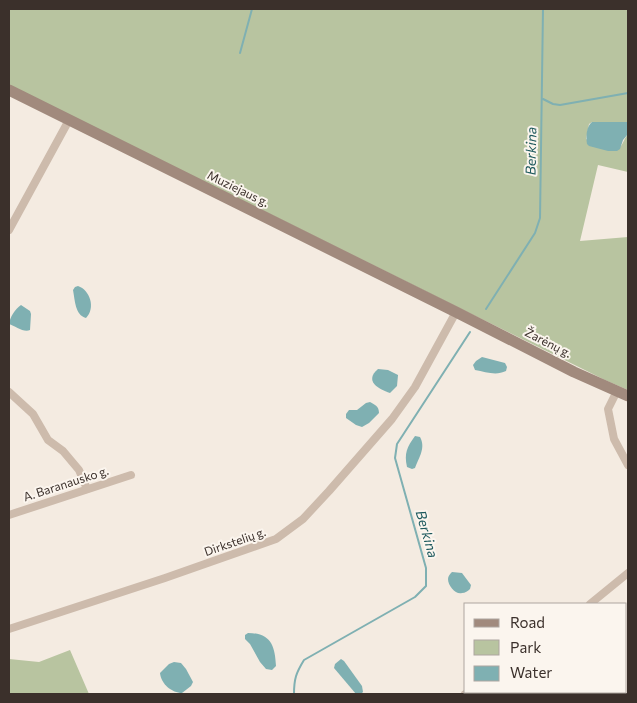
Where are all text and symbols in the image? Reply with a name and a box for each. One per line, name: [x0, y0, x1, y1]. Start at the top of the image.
water label: Berkina: [522, 127, 539, 175]
street label: Muziejaus g.: [205, 167, 272, 209]
street label: Žarėnų g.: [523, 324, 574, 360]
street label: A. Baranausko g.: [21, 463, 110, 503]
water label: Berkina: [413, 508, 442, 560]
street label: Dirkstelių g.: [202, 524, 267, 558]
legend: [464, 603, 627, 693]
text: Road: [510, 613, 545, 631]
text: Park: [510, 638, 541, 656]
text: Water: [510, 663, 552, 681]

